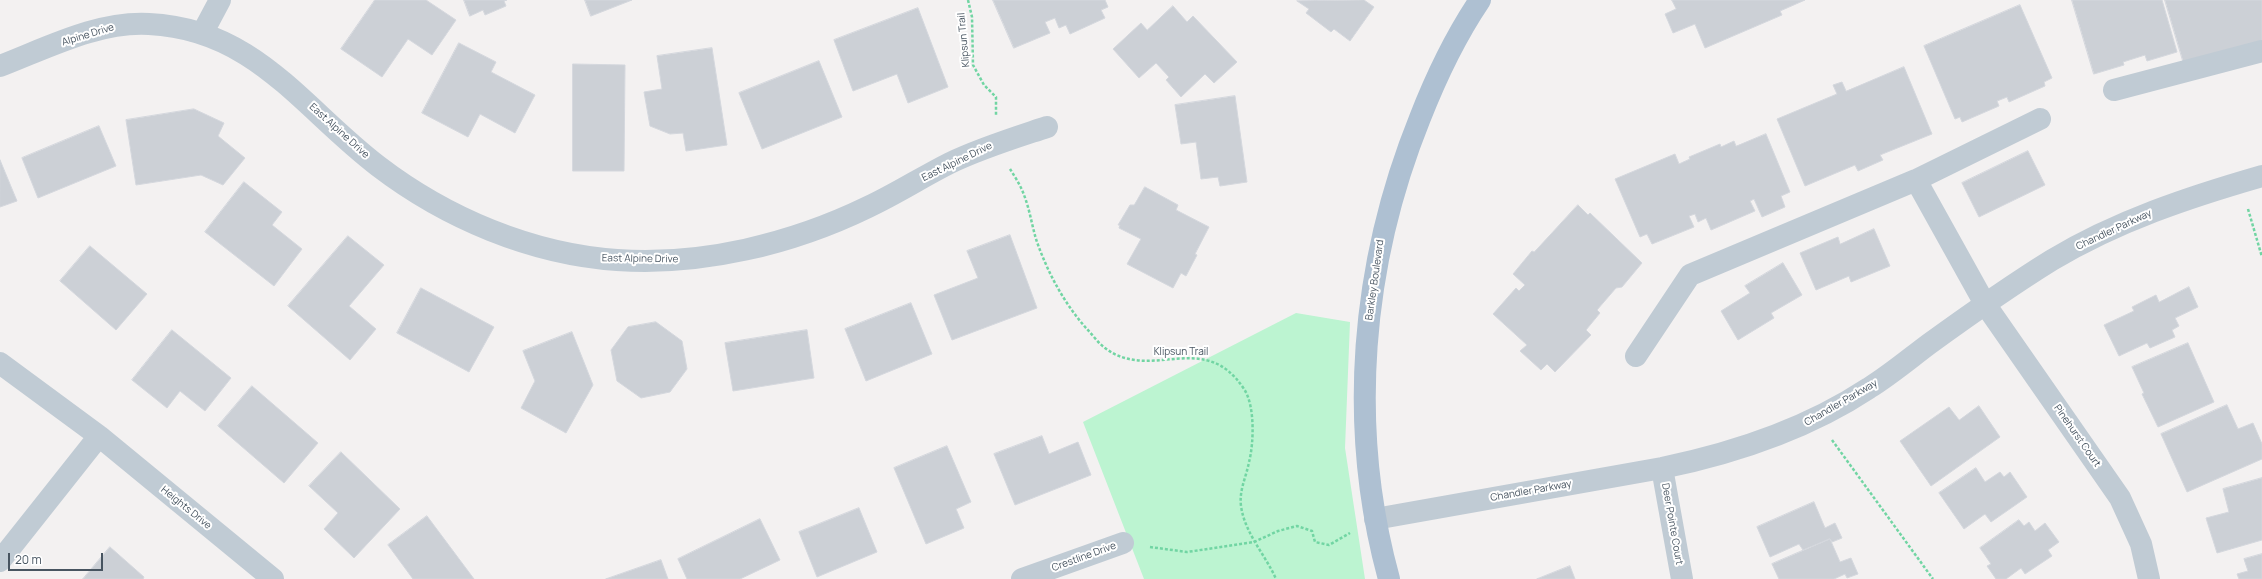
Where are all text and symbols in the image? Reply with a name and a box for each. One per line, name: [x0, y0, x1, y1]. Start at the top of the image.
street label: Klipsun Trail: [956, 12, 972, 68]
street label: Alpine Drive: [60, 21, 116, 49]
street label: East Alpine Drive: [307, 101, 371, 161]
street label: East Alpine Drive: [920, 140, 994, 184]
street label: Chandler Parkway: [2074, 207, 2154, 253]
street label: Barkley Boulevard: [1363, 239, 1387, 321]
street label: East Alpine Drive: [602, 252, 678, 266]
street label: Klipsun Trail: [1154, 346, 1208, 358]
street label: Chandler Parkway: [1802, 377, 1880, 429]
street label: Pinehurst Court: [2051, 403, 2103, 469]
street label: Chandler Parkway: [1490, 478, 1572, 504]
street label: Deer Pointe Court: [1659, 482, 1685, 566]
street label: Heights Drive: [158, 484, 214, 532]
street label: Crestline Drive: [1050, 540, 1118, 574]
scale bar: [10, 545, 105, 571]
text: 20 m: [15, 551, 42, 568]

